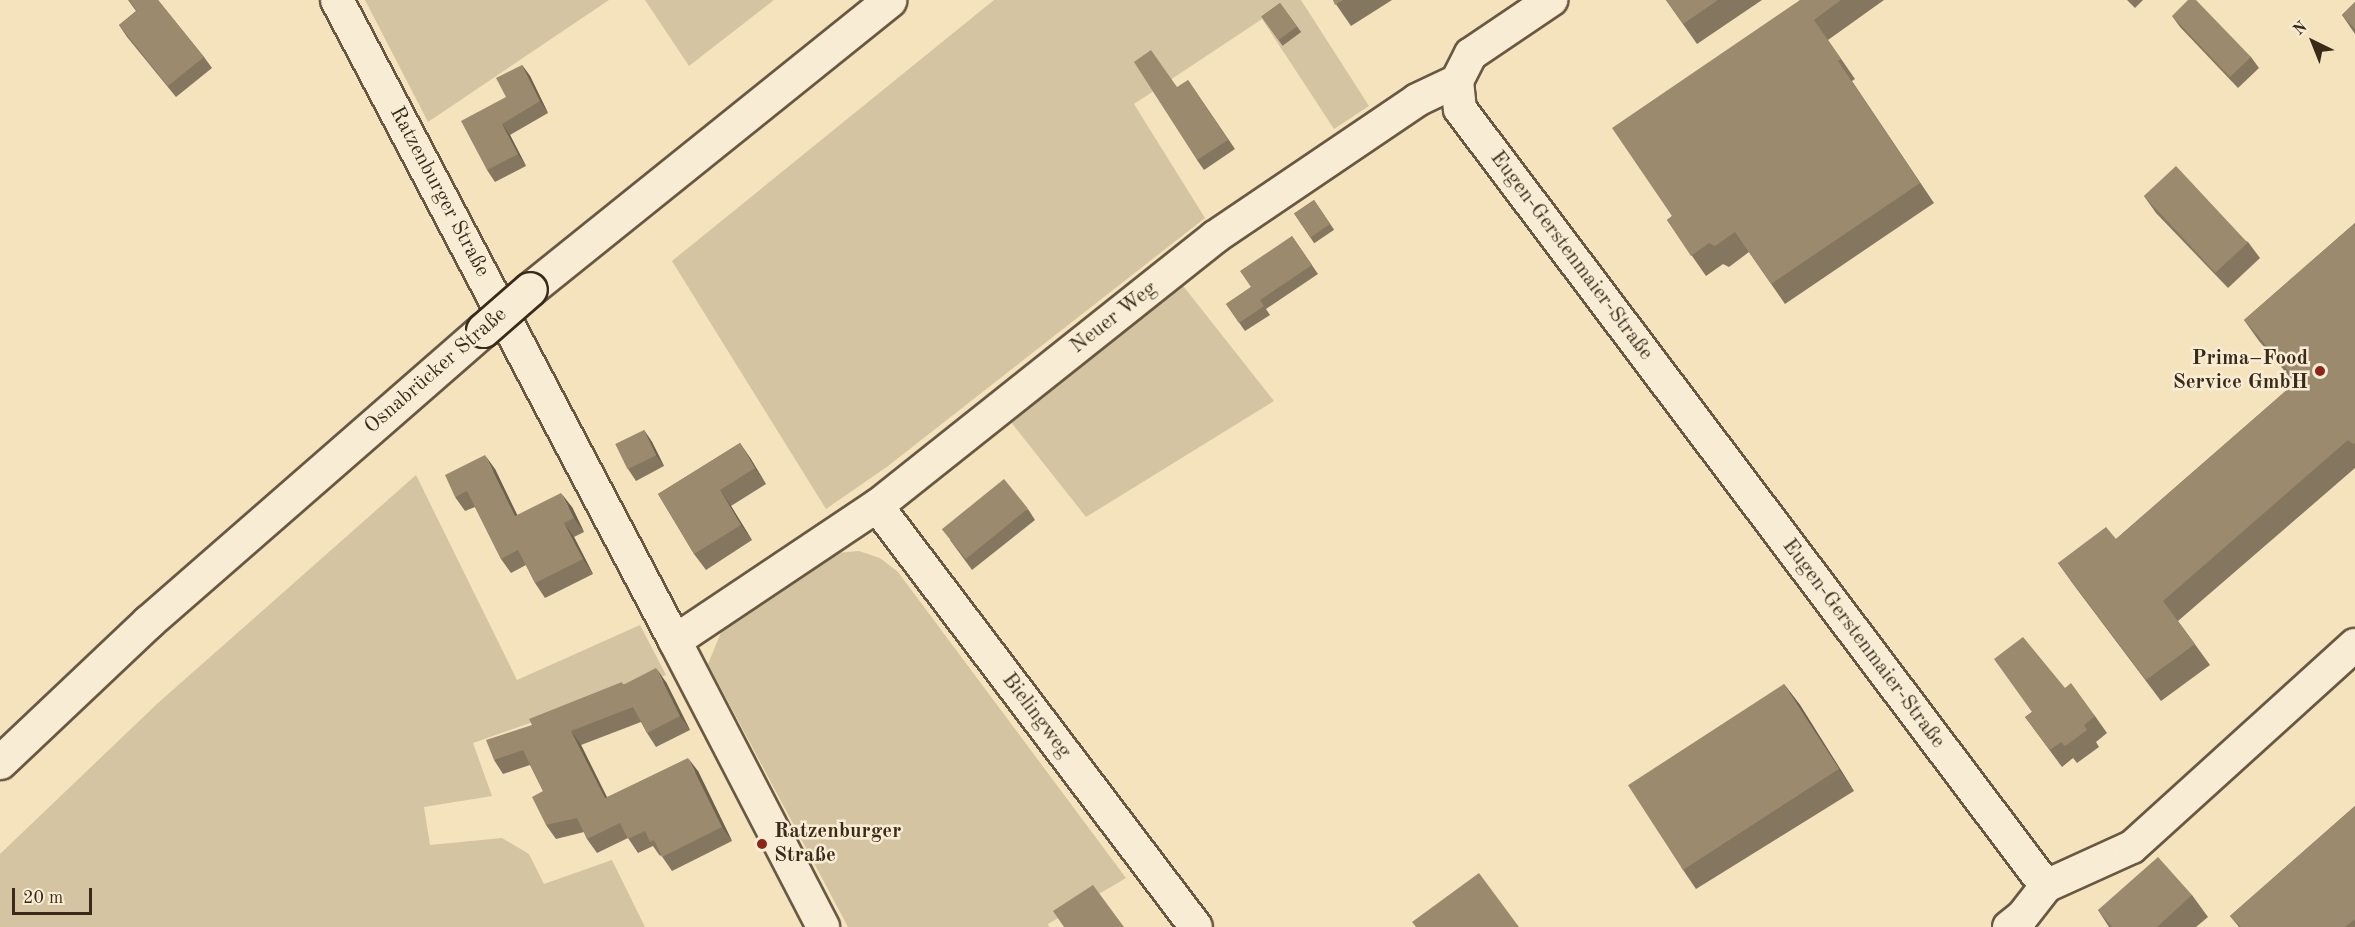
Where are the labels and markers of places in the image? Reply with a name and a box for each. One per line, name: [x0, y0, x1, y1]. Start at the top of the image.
place label: Prima–Food Service GmbH: [2173, 346, 2308, 396]
marker: Prima–Food Service GmbH: [2313, 364, 2327, 378]
place label: Ratzenburger Straße: [774, 819, 901, 869]
marker: Ratzenburger Straße: [755, 837, 769, 851]

